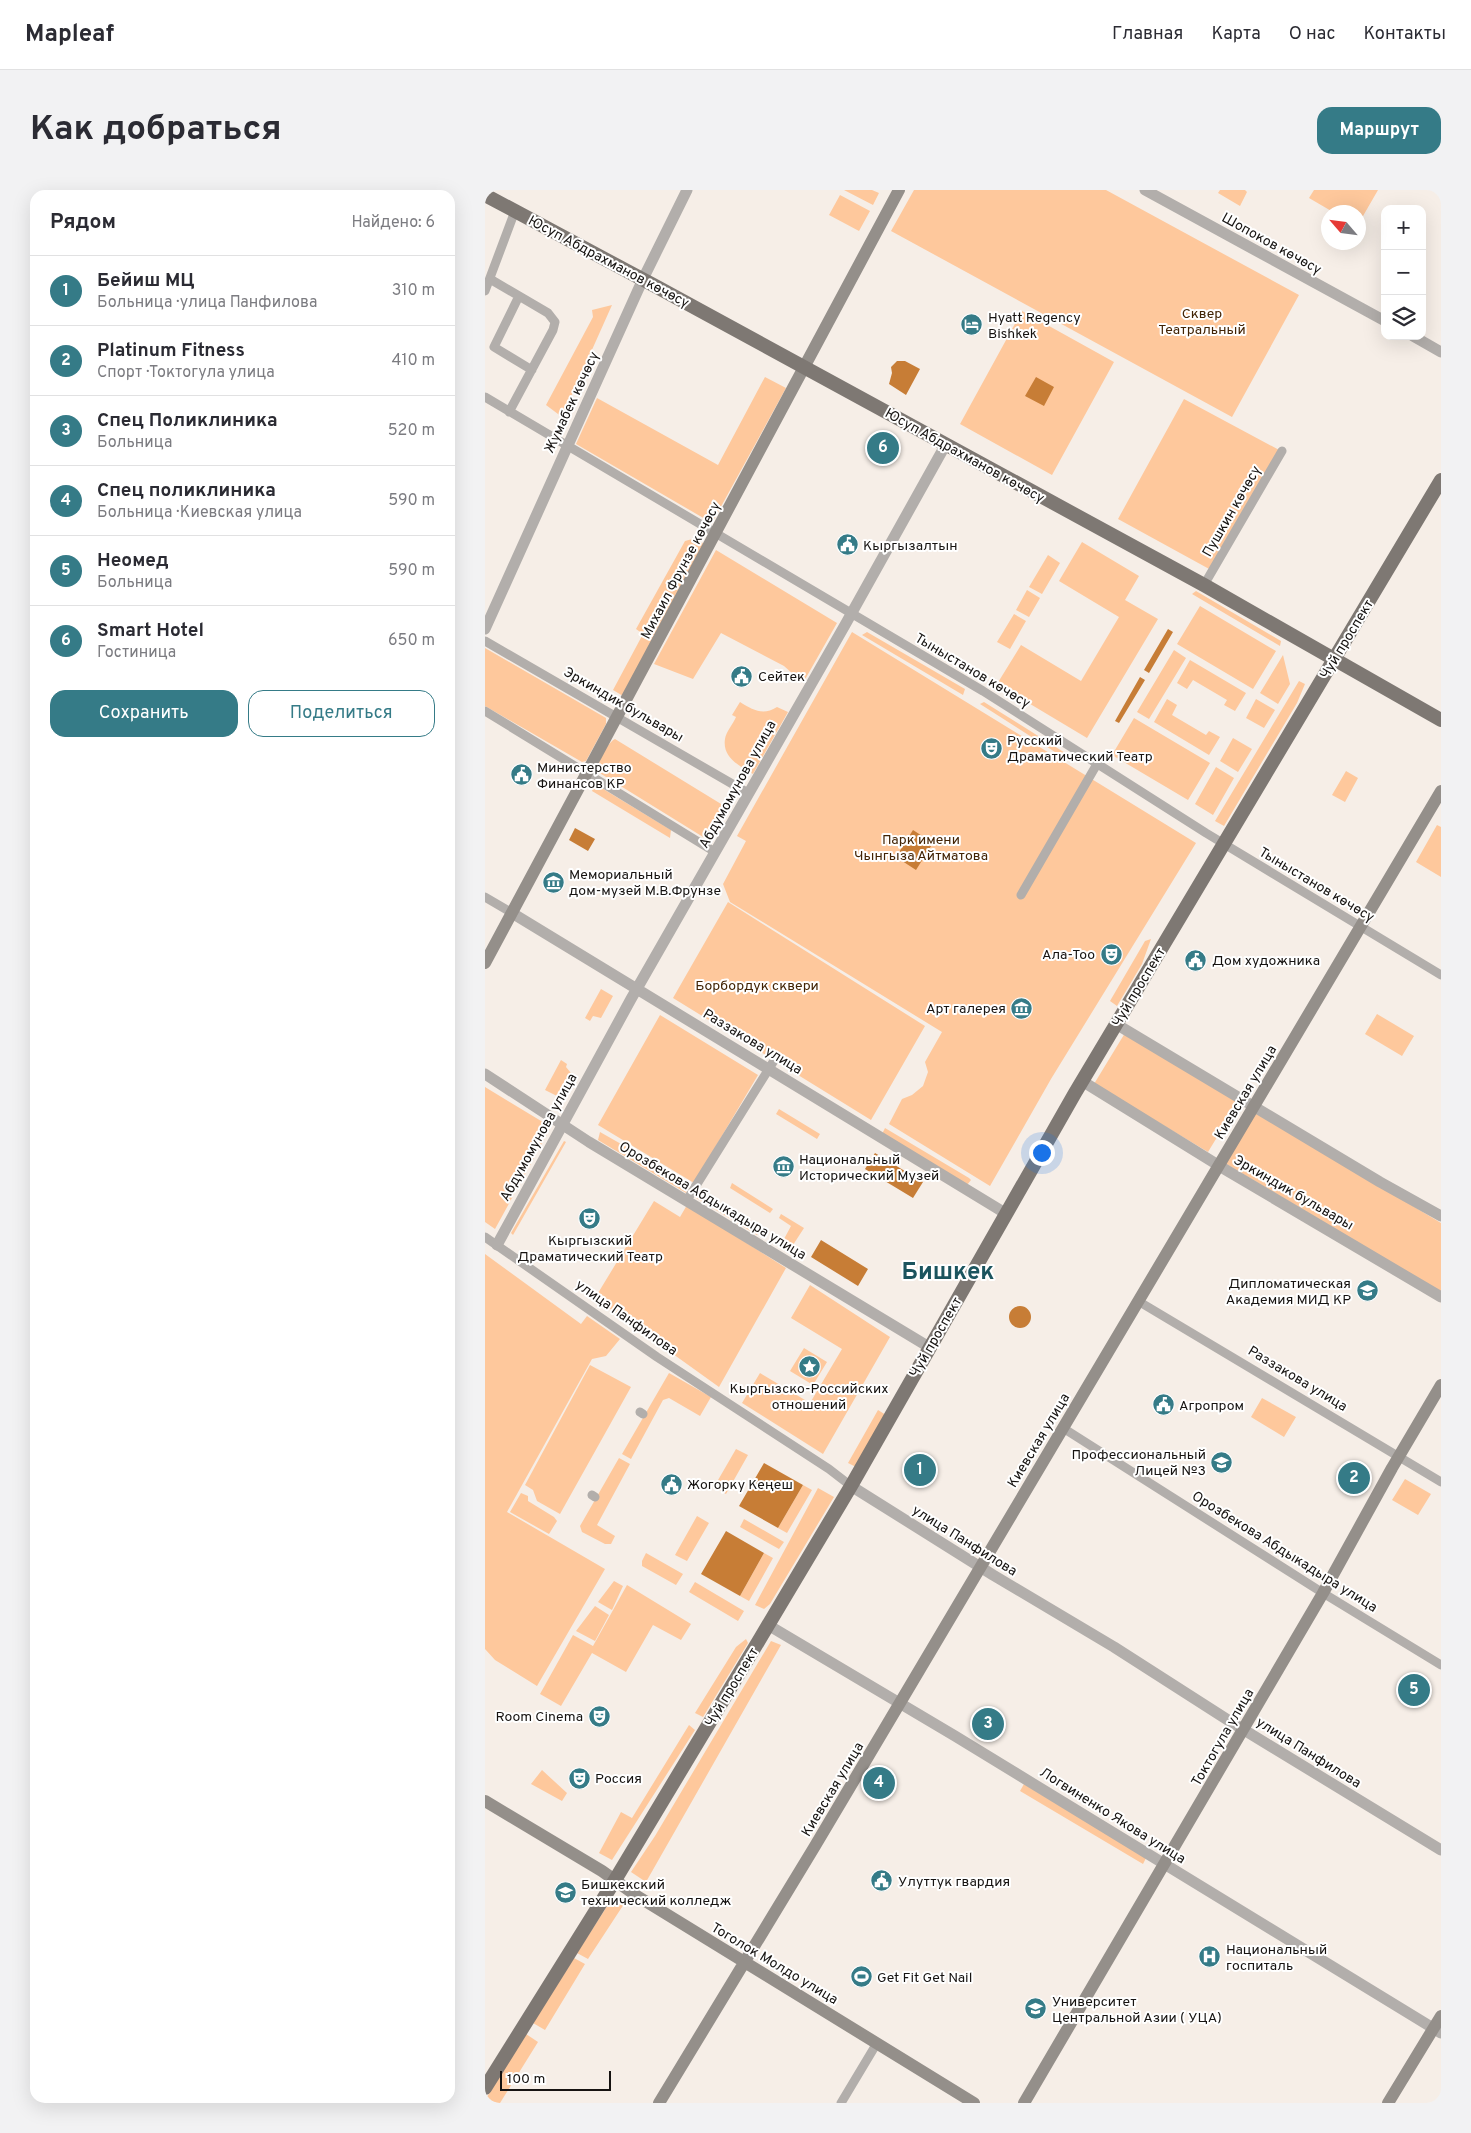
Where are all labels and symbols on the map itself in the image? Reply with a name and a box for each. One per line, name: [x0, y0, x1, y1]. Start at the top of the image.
north arrow: [1321, 205, 1366, 250]
street label: Шопоков көчөсү: [1218, 210, 1324, 279]
street label: Юсуп Абдрахманов көчөсү: [525, 213, 692, 312]
park label: Сквер Театральный: [1158, 306, 1246, 339]
place label: Hyatt Regency Bishkek: [988, 310, 1081, 343]
hotel icon: Hyatt Regency Bishkek: [960, 313, 984, 337]
street label: Жумабек көчөсү: [541, 349, 603, 456]
street label: Юсуп Абдрахманов көчөсү: [882, 405, 1047, 507]
pin: 6: [867, 429, 899, 467]
street label: Пушкин көчөсү: [1199, 463, 1265, 560]
street label: Михаил Фрунзе көчөсү: [638, 499, 725, 642]
public building icon: Кыргызалтын: [835, 533, 859, 557]
place label: Кыргызалтын: [863, 538, 958, 555]
street label: Чуй проспект: [1317, 597, 1378, 683]
street label: Тыныстанов көчөсү: [911, 630, 1033, 712]
street label: Эркиндик бульвары: [560, 664, 686, 747]
public building icon: Сейтек: [730, 664, 754, 688]
place label: Сейтек: [758, 669, 805, 686]
street label: Абдумомунова улица: [696, 718, 781, 852]
place label: Русский Драматический Театр: [1007, 733, 1153, 766]
theatre icon: Русский Драматический Театр: [979, 736, 1003, 760]
place label: Министерство Финансов КР: [537, 760, 632, 793]
public building icon: Министерство Финансов КР: [509, 763, 533, 787]
park label: Парк имени Чынгыза Айтматова: [854, 832, 988, 865]
street label: Тыныстанов көчөсү: [1255, 844, 1377, 926]
place label: Мемориальный дом-музей М.В.Фрунзе: [569, 867, 721, 900]
museum icon: Мемориальный дом-музей М.В.Фрунзе: [541, 870, 565, 894]
theatre icon: Ала-Тоо: [1099, 942, 1123, 966]
street label: Чуй проспект: [1109, 945, 1170, 1031]
place label: Ала-Тоо: [1042, 947, 1095, 964]
public building icon: Дом художника: [1184, 948, 1208, 972]
place label: Дом художника: [1212, 953, 1320, 970]
park label: Борбордук сквери: [695, 978, 819, 995]
museum icon: Арт галерея: [1010, 996, 1034, 1020]
place label: Арт галерея: [926, 1001, 1006, 1018]
street label: Раззакова улица: [699, 1006, 805, 1079]
street label: Киевская улица: [1211, 1043, 1281, 1143]
street label: Абдумомунова улица: [497, 1071, 582, 1205]
street label: Орозбекова Абдыкадыра улица: [616, 1139, 809, 1264]
your location: [1029, 1140, 1055, 1166]
place label: Национальный Исторический Музей: [799, 1152, 939, 1185]
street label: Эркиндик бульвары: [1230, 1152, 1356, 1235]
museum icon: Национальный Исторический Музей: [771, 1155, 795, 1179]
theatre icon: Кыргызский Драматический Театр: [578, 1206, 602, 1230]
place label: Кыргызский Драматический Театр: [517, 1233, 663, 1266]
district label: Бишкек: [902, 1258, 994, 1288]
place label: Дипломатическая Академия МИД КР: [1226, 1276, 1351, 1309]
street label: улица Панфилова: [572, 1277, 680, 1360]
school or university icon: Дипломатическая Академия МИД КР: [1355, 1279, 1379, 1303]
street label: Чуй проспект: [906, 1295, 966, 1381]
street label: Раззакова улица: [1244, 1343, 1350, 1416]
place icon: Кыргызско-Российских отношений: [797, 1354, 821, 1378]
place label: Кыргызско-Российских отношений: [729, 1381, 889, 1414]
street label: Киевская улица: [1004, 1391, 1074, 1491]
public building icon: Агропром: [1151, 1393, 1175, 1417]
place label: Агропром: [1179, 1398, 1244, 1415]
place label: Профессиональный Лицей №3: [1071, 1447, 1206, 1480]
school or university icon: Профессиональный Лицей №3: [1210, 1450, 1234, 1474]
pin: 1: [904, 1451, 936, 1489]
pin: 2: [1338, 1459, 1370, 1497]
public building icon: Жогорку Кеңеш: [659, 1472, 683, 1496]
place label: Жогорку Кеңеш: [687, 1477, 793, 1494]
street label: Орозбекова Абдыкадыра улица: [1188, 1488, 1380, 1617]
street label: улица Панфилова: [909, 1502, 1020, 1580]
street label: Чуй проспект: [702, 1645, 763, 1731]
pin: 5: [1398, 1671, 1430, 1709]
street label: Токтогула улица: [1188, 1686, 1258, 1790]
theatre icon: Room Cinema: [587, 1704, 611, 1728]
pin: 3: [972, 1705, 1004, 1743]
place label: Room Cinema: [495, 1709, 583, 1726]
street label: улица Панфилова: [1253, 1714, 1364, 1792]
street label: Киевская улица: [798, 1740, 868, 1840]
pin: 4: [863, 1764, 895, 1802]
street label: Логвиненко Якова улица: [1036, 1764, 1188, 1868]
theatre icon: Россия: [567, 1766, 591, 1790]
place label: Россия: [595, 1771, 642, 1788]
public building icon: Улуттук гвардия: [870, 1869, 894, 1893]
place label: Улуттук гвардия: [898, 1874, 1010, 1891]
place label: Бишкекский технический колледж: [581, 1877, 732, 1910]
school or university icon: Бишкекский технический колледж: [553, 1880, 577, 1904]
street label: Тоголок Молдо улица: [708, 1920, 841, 2009]
place label: Национальный госпиталь: [1226, 1942, 1327, 1975]
hospital icon: Национальный госпиталь: [1198, 1945, 1222, 1969]
sports icon: Get Fit Get Nail: [849, 1965, 873, 1989]
place label: Get Fit Get Nail: [877, 1970, 972, 1987]
place label: Университет Центральной Азии ( УЦА): [1052, 1994, 1222, 2027]
school or university icon: Университет Центральной Азии ( УЦА): [1024, 1997, 1048, 2021]
scale bar: [500, 2068, 611, 2091]

